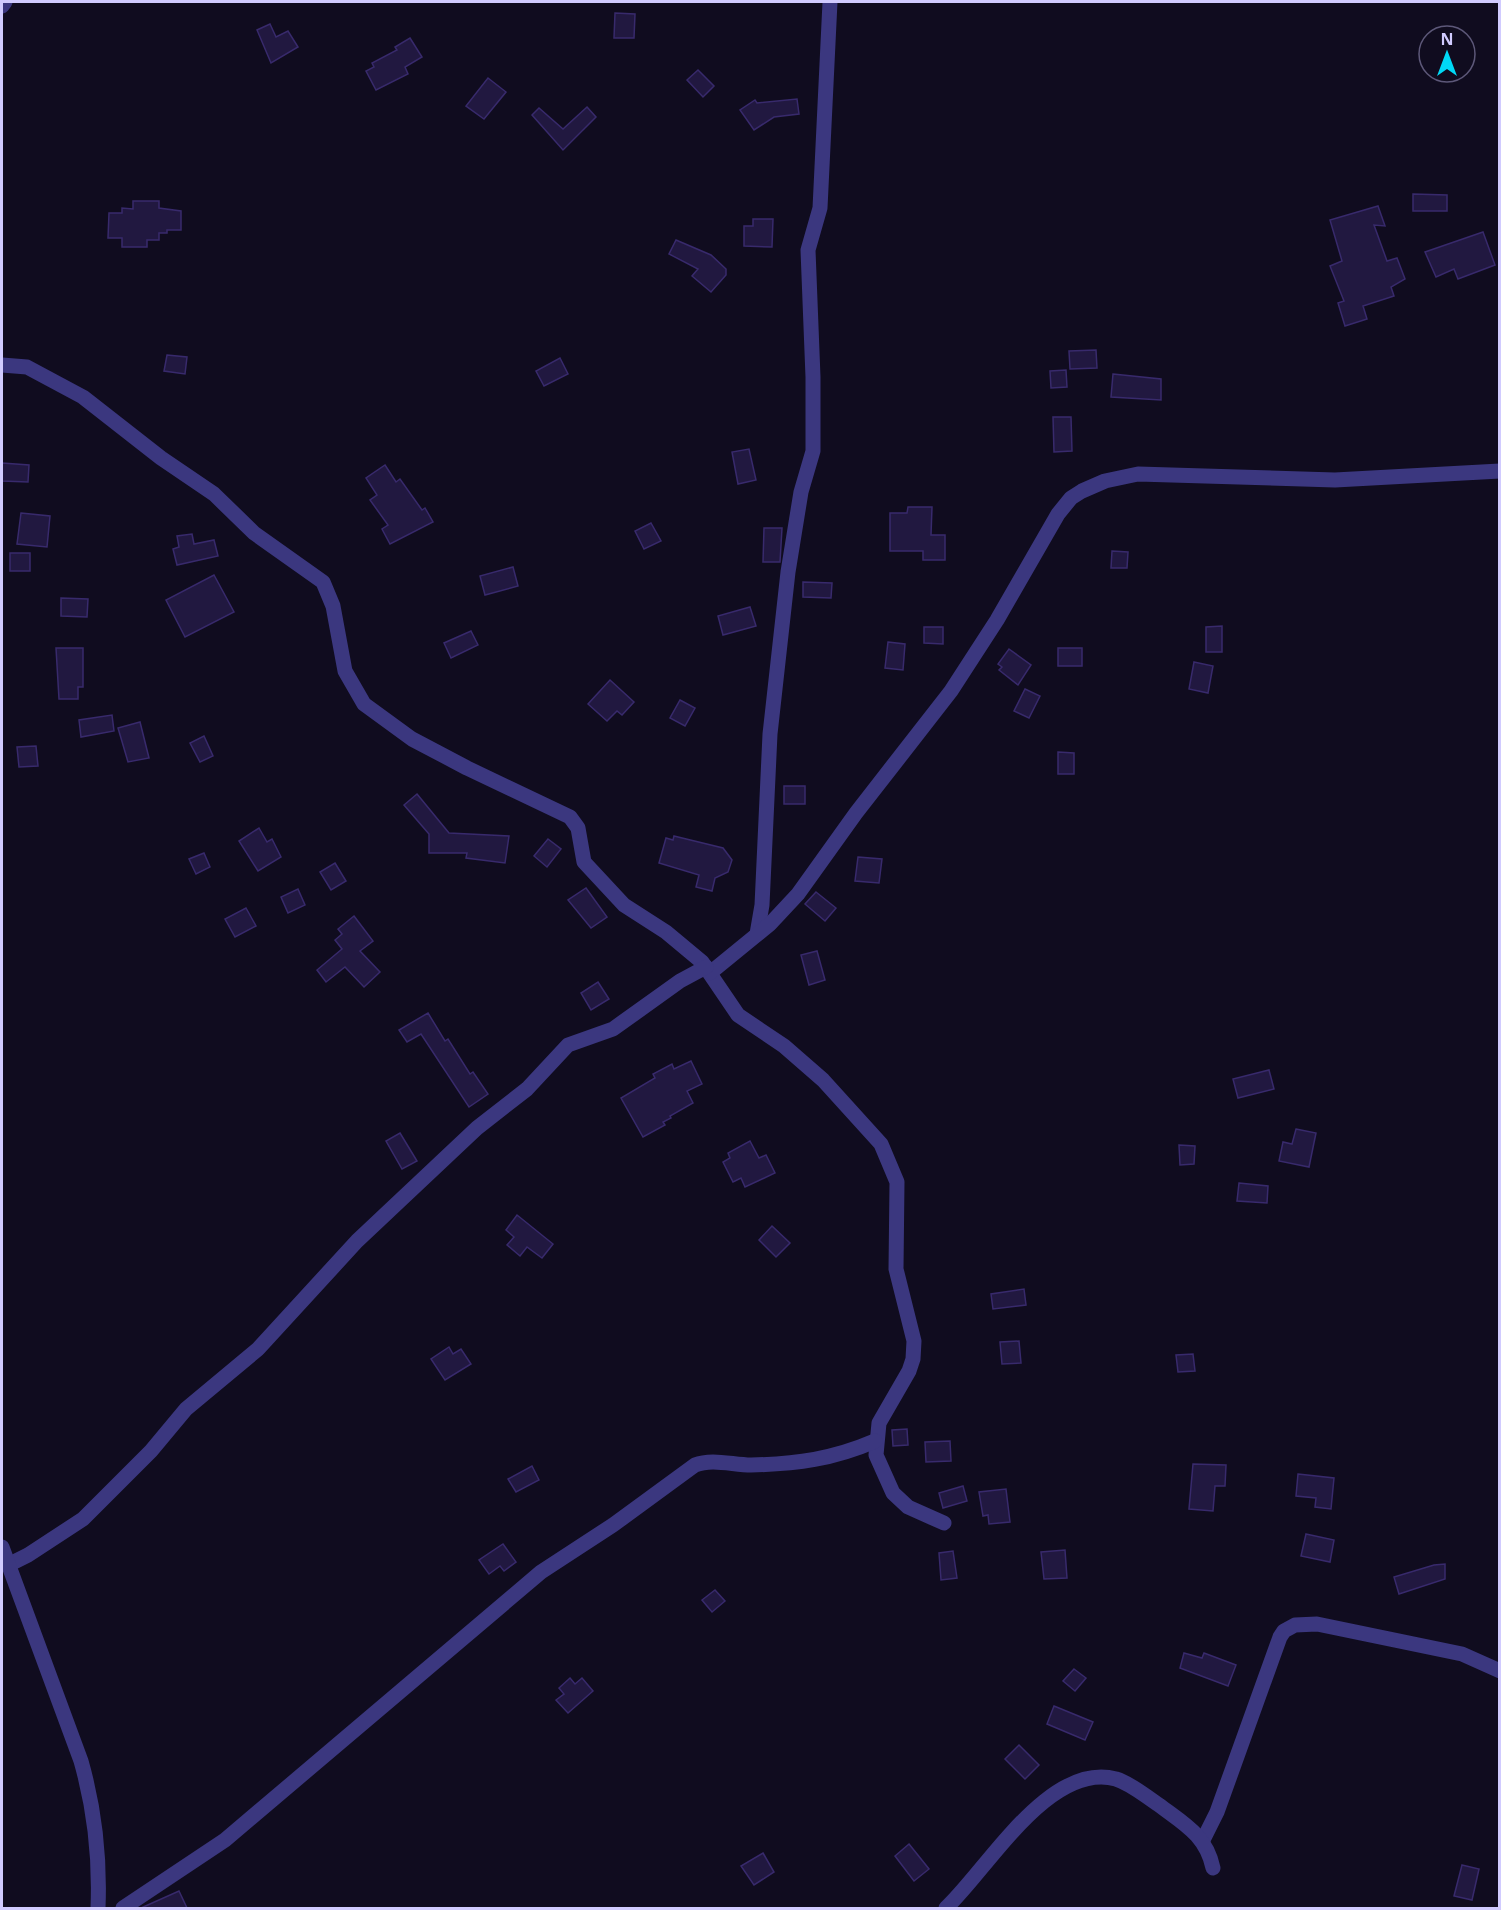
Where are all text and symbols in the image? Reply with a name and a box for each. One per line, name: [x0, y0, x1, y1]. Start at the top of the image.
north arrow: [1417, 24, 1477, 84]
text: N: [1440, 28, 1454, 50]

